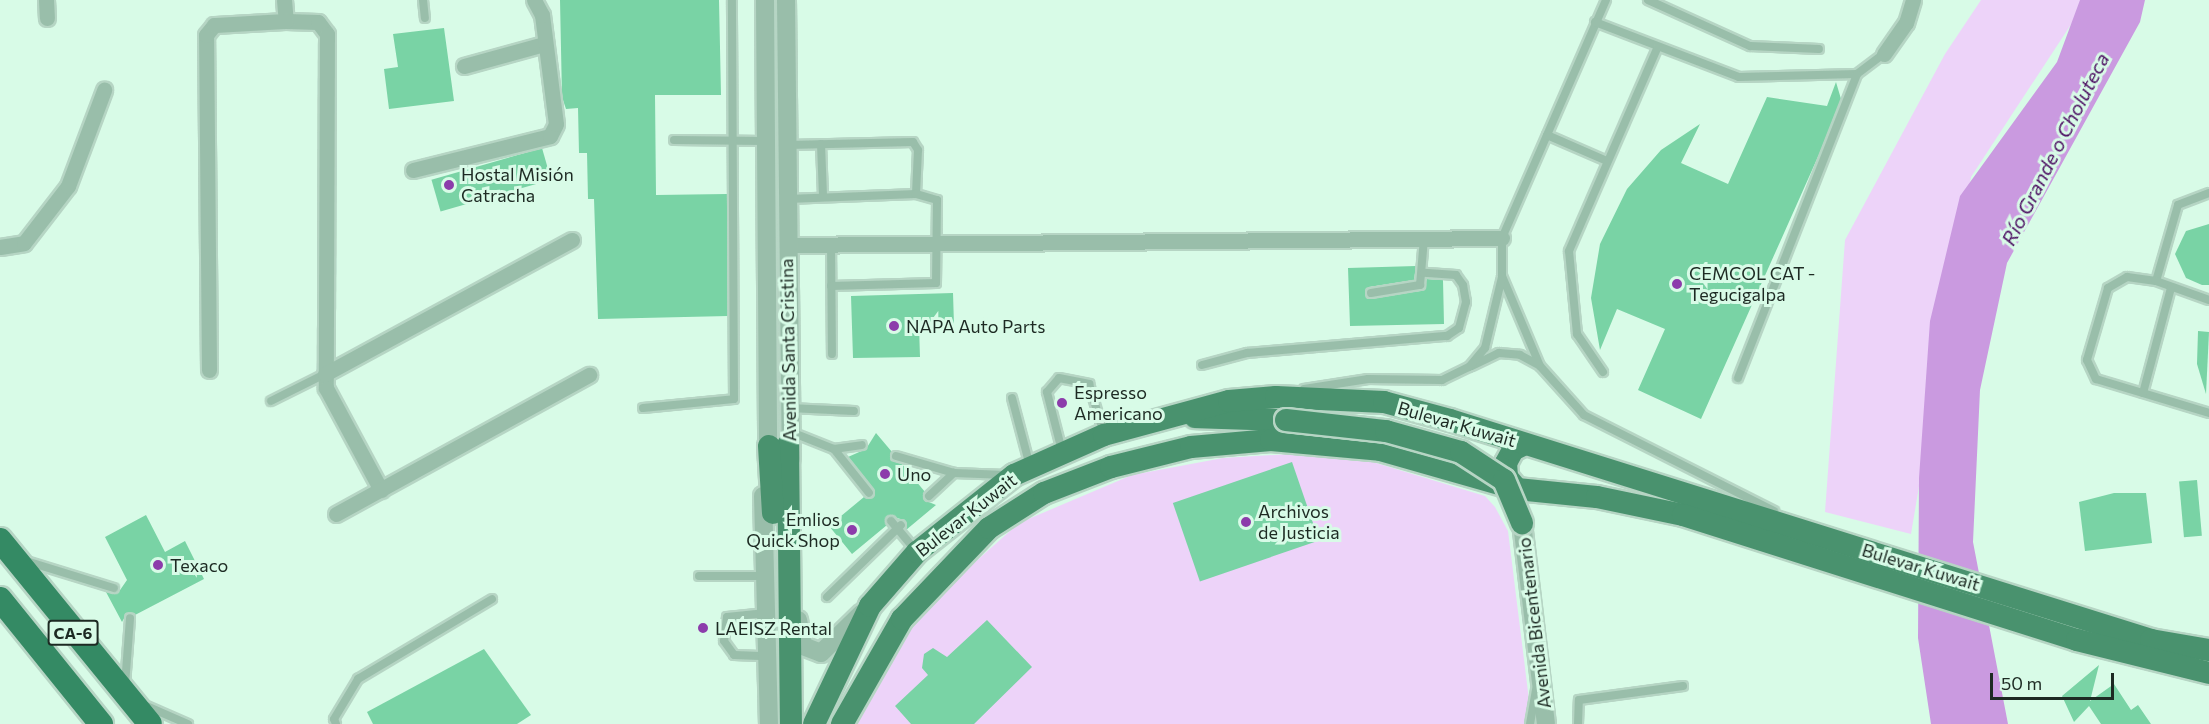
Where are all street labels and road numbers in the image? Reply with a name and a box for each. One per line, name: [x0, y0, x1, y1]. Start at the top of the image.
street label: Avenida Santa Cristina: [776, 258, 800, 442]
street label: Bulevar Kuwait: [1395, 397, 1519, 451]
street label: Bulevar Kuwait: [911, 469, 1021, 561]
street label: Avenida Bicentenario: [1513, 536, 1555, 710]
street label: Bulevar Kuwait: [1859, 539, 1983, 595]
road number: CA-6: [48, 620, 98, 646]

